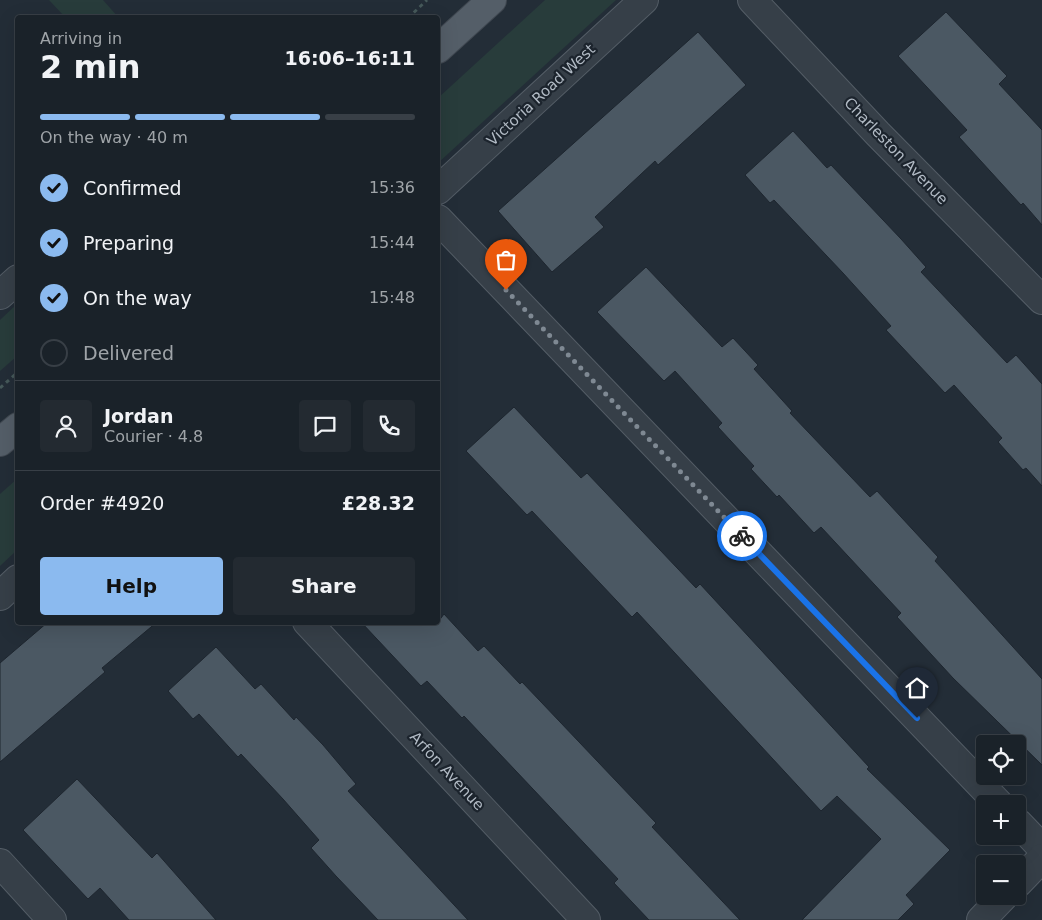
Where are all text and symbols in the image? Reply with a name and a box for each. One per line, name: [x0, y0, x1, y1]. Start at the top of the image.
text: Arriving in: [40, 29, 122, 48]
street label: Victoria Road West: [483, 40, 599, 150]
text: 16:06–16:11: [285, 47, 415, 69]
text: 2 min: [40, 48, 141, 86]
street label: Charleston Avenue: [840, 94, 952, 208]
text: On the way · 40 m: [40, 128, 188, 147]
icon: check: [40, 174, 68, 202]
text: Confirmed: [83, 177, 182, 199]
text: 15:36: [369, 178, 415, 197]
icon: check: [40, 229, 68, 257]
text: Preparing: [83, 232, 174, 254]
text: 15:44: [369, 233, 415, 252]
pin: [485, 239, 527, 290]
icon: bag: [492, 246, 520, 274]
icon: check: [40, 284, 68, 312]
text: On the way: [83, 287, 192, 309]
text: 15:48: [369, 288, 415, 307]
text: Delivered: [83, 342, 174, 364]
button: person: [40, 400, 92, 452]
button: chat: [299, 400, 351, 452]
button: phone: [363, 400, 415, 452]
text: Jordan: [104, 405, 173, 427]
text: Courier · 4.8: [104, 427, 203, 446]
text: Order #4920: [40, 492, 164, 514]
text: £28.32: [342, 492, 415, 514]
courier: [717, 511, 767, 561]
icon: bike: [728, 522, 756, 550]
button: Help: [40, 557, 223, 615]
button: Share: [233, 557, 415, 615]
pin: [896, 667, 938, 718]
icon: home: [903, 674, 931, 702]
street label: Arfon Avenue: [406, 728, 488, 814]
map controls: [976, 735, 1026, 905]
button: locate: [976, 735, 1026, 785]
button: +: [976, 795, 1026, 845]
button: −: [976, 855, 1026, 905]

